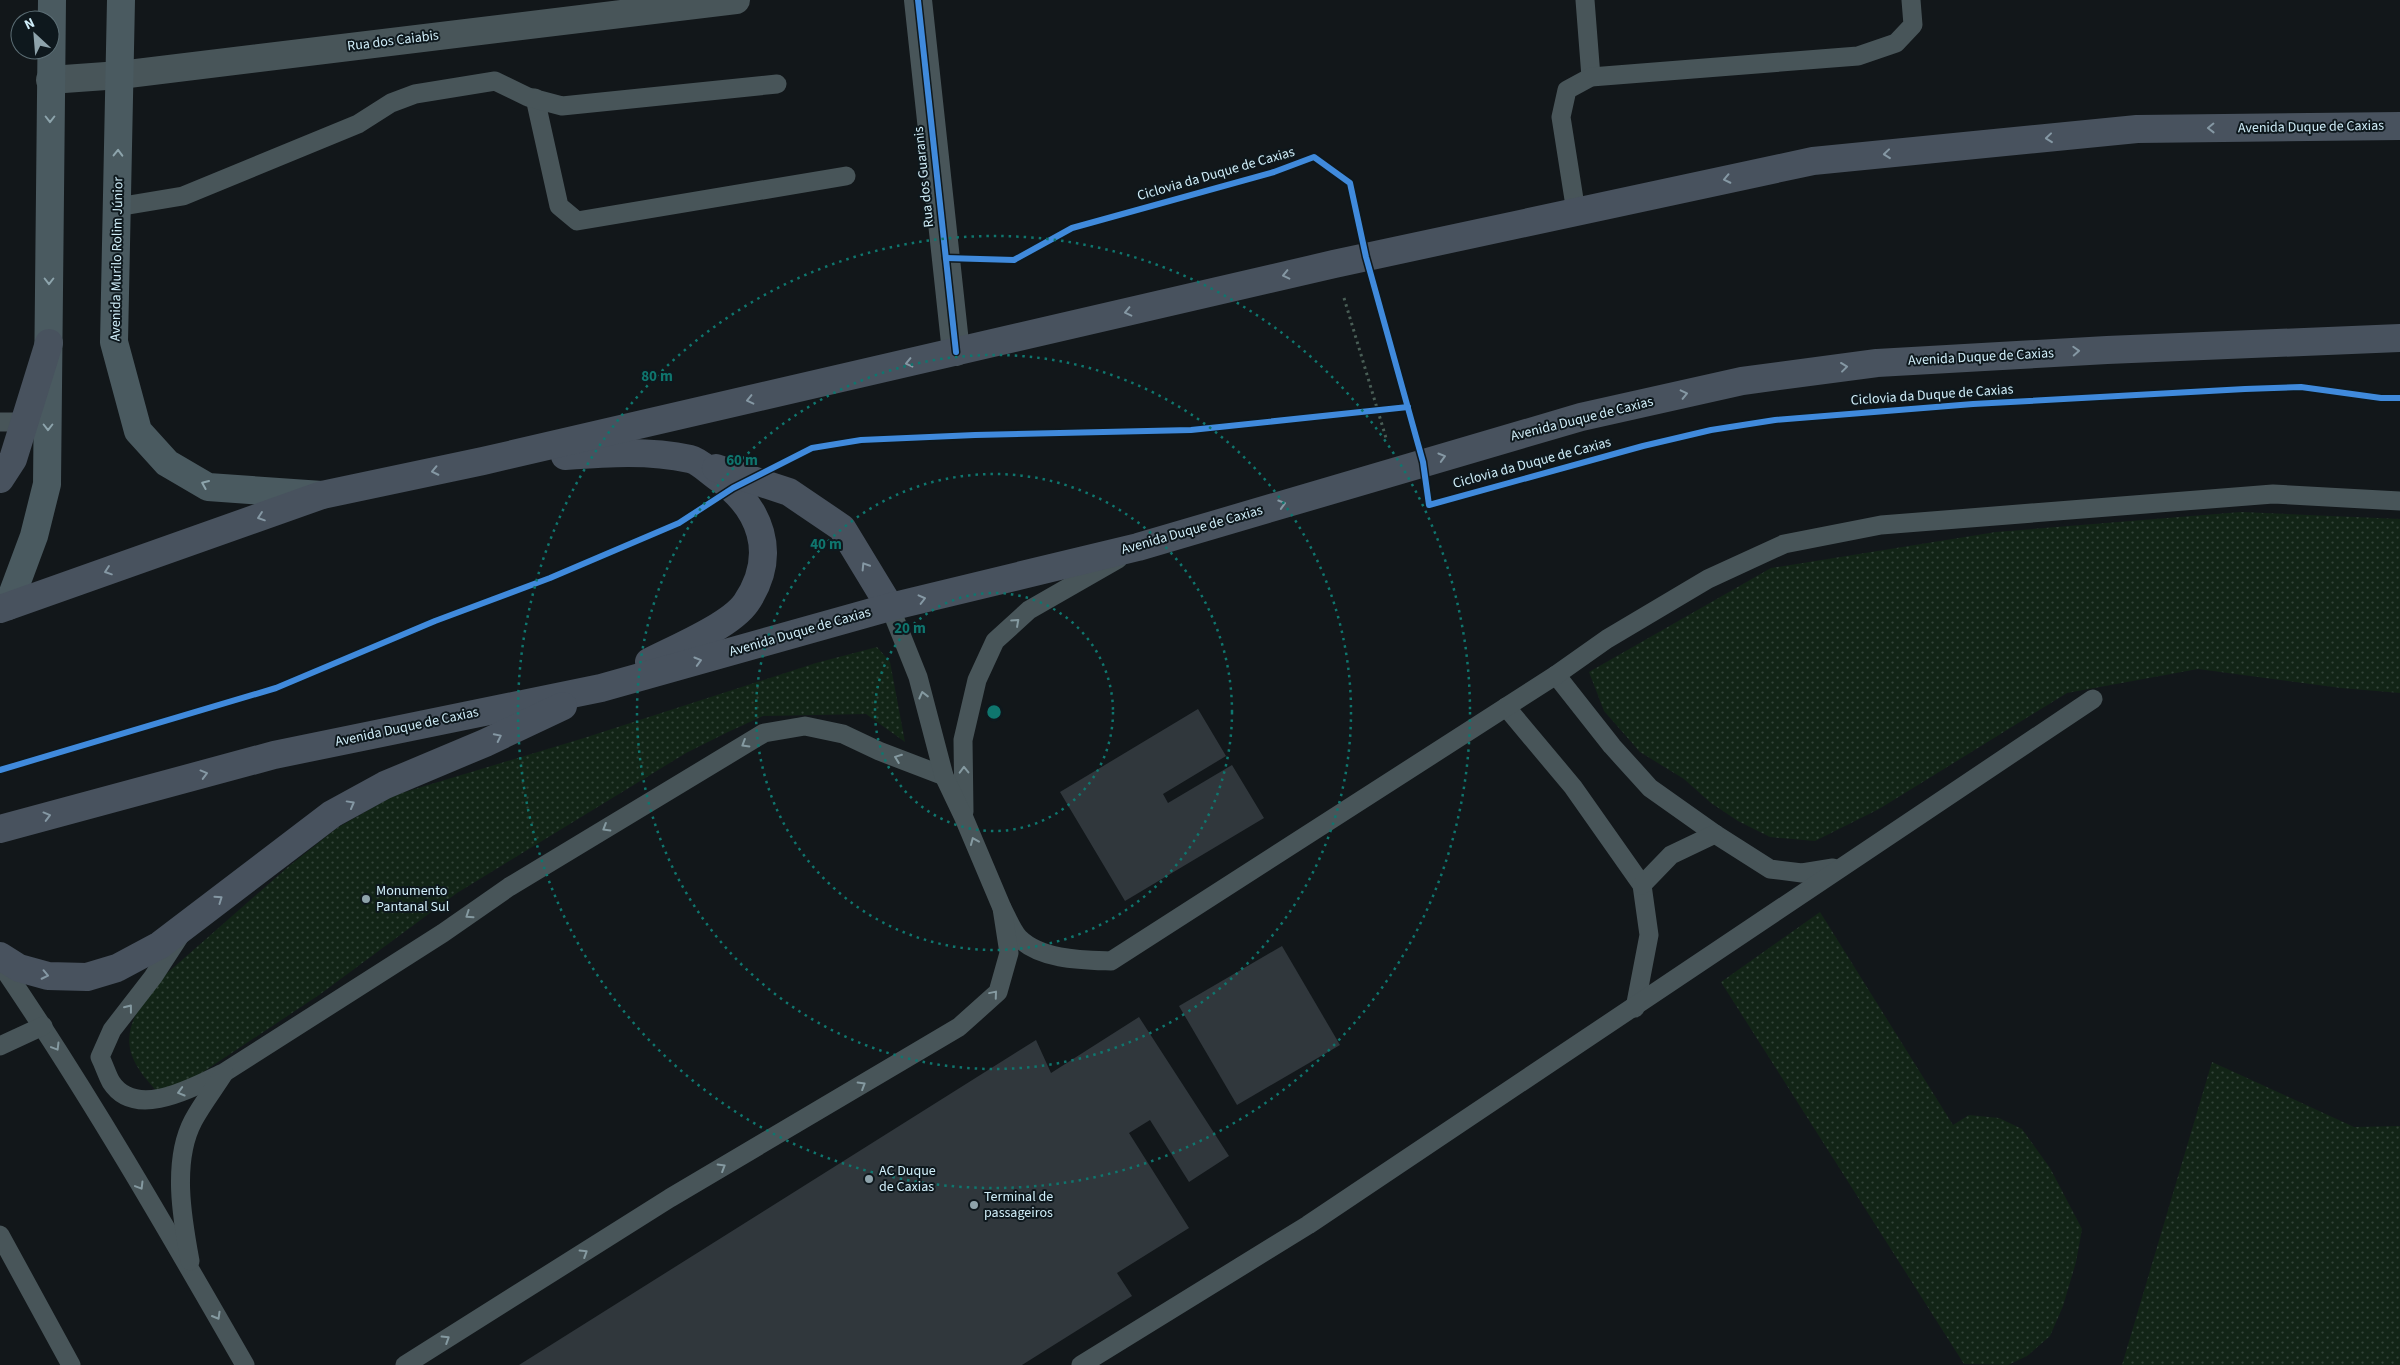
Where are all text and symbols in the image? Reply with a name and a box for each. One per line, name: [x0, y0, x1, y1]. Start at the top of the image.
north arrow: [10, 10, 60, 60]
text: N: [21, 13, 38, 35]
street label: Rua dos Caiabis: [346, 25, 440, 57]
one-way arrow: [45, 115, 55, 123]
street label: Avenida Duque de Caxias: [2238, 116, 2384, 138]
one-way arrow: [2207, 123, 2215, 133]
street label: Rua dos Guaranis: [909, 125, 939, 228]
one-way arrow: [2045, 132, 2053, 143]
street label: Ciclovia da Duque de Caxias: [1135, 142, 1297, 206]
one-way arrow: [1883, 148, 1891, 159]
one-way arrow: [113, 149, 124, 157]
one-way arrow: [1723, 174, 1732, 184]
street label: Avenida Murilo Rolim Júnior: [106, 176, 128, 341]
one-way arrow: [1282, 269, 1291, 280]
one-way arrow: [44, 278, 54, 285]
one-way arrow: [1123, 306, 1132, 317]
street label: Avenida Duque de Caxias: [1907, 343, 2055, 371]
one-way arrow: [2072, 346, 2080, 357]
one-way arrow: [904, 357, 913, 368]
one-way arrow: [1841, 362, 1849, 373]
text: 80 m: [641, 366, 673, 387]
street label: Ciclovia da Duque de Caxias: [1850, 379, 2014, 411]
one-way arrow: [1680, 389, 1689, 400]
street label: Avenida Duque de Caxias: [1509, 392, 1655, 446]
one-way arrow: [746, 394, 755, 405]
one-way arrow: [43, 423, 53, 431]
street label: Ciclovia da Duque de Caxias: [1451, 432, 1613, 494]
text: 60 m: [726, 450, 758, 471]
one-way arrow: [1438, 452, 1447, 463]
one-way arrow: [430, 466, 439, 476]
one-way arrow: [201, 479, 210, 490]
street label: Avenida Duque de Caxias: [1119, 500, 1265, 560]
one-way arrow: [1278, 500, 1286, 510]
one-way arrow: [257, 511, 266, 521]
text: 40 m: [810, 534, 842, 555]
one-way arrow: [861, 562, 871, 571]
one-way arrow: [104, 565, 113, 575]
one-way arrow: [918, 595, 926, 605]
street label: Avenida Duque de Caxias: [727, 602, 873, 662]
text: 20 m: [894, 618, 926, 639]
one-way arrow: [1010, 619, 1019, 628]
one-way arrow: [694, 656, 702, 666]
one-way arrow: [918, 690, 929, 699]
street label: Avenida Duque de Caxias: [333, 702, 481, 752]
centre of rings: [985, 703, 1003, 721]
one-way arrow: [493, 733, 502, 743]
one-way arrow: [742, 737, 751, 747]
one-way arrow: [894, 754, 903, 765]
one-way arrow: [958, 765, 969, 773]
one-way arrow: [199, 769, 207, 779]
one-way arrow: [345, 800, 354, 810]
one-way arrow: [42, 812, 51, 822]
one-way arrow: [603, 822, 612, 832]
one-way arrow: [970, 837, 980, 846]
place label: Monumento Pantanal Sul: [376, 881, 450, 917]
marker: Monumento Pantanal Sul: [360, 893, 372, 905]
one-way arrow: [213, 896, 223, 905]
one-way arrow: [465, 909, 475, 918]
one-way arrow: [40, 969, 49, 979]
one-way arrow: [989, 990, 998, 999]
one-way arrow: [124, 1005, 132, 1014]
one-way arrow: [50, 1042, 59, 1051]
one-way arrow: [856, 1081, 865, 1091]
one-way arrow: [177, 1086, 185, 1096]
place label: AC Duque de Caxias: [879, 1161, 936, 1197]
one-way arrow: [716, 1164, 725, 1174]
marker: AC Duque de Caxias: [863, 1173, 875, 1185]
one-way arrow: [134, 1181, 144, 1190]
place label: Terminal de passageiros: [984, 1187, 1053, 1223]
marker: Terminal de passageiros: [968, 1199, 980, 1211]
one-way arrow: [578, 1249, 587, 1259]
one-way arrow: [211, 1311, 221, 1320]
one-way arrow: [440, 1336, 450, 1345]

